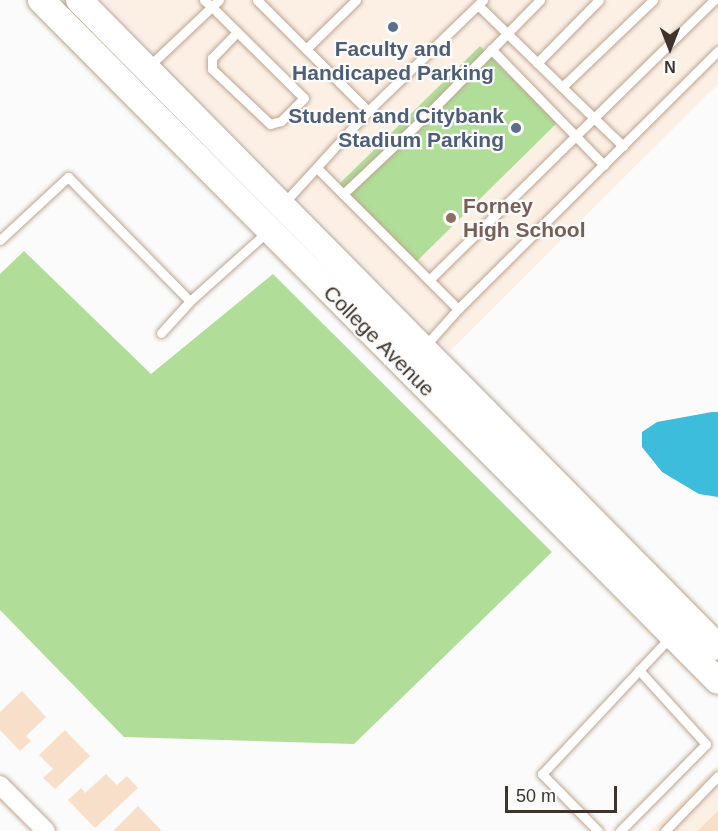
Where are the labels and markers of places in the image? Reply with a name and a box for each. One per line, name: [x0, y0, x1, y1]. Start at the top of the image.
marker: Faculty and Handicaped Parking: [386, 20, 400, 34]
place label: Faculty and Handicaped Parking: [292, 36, 494, 86]
place label: Student and Citybank Stadium Parking: [288, 103, 504, 153]
marker: Student and Citybank Stadium Parking: [509, 121, 523, 135]
place label: Forney High School: [463, 193, 585, 243]
marker: Forney High School: [444, 211, 458, 225]

